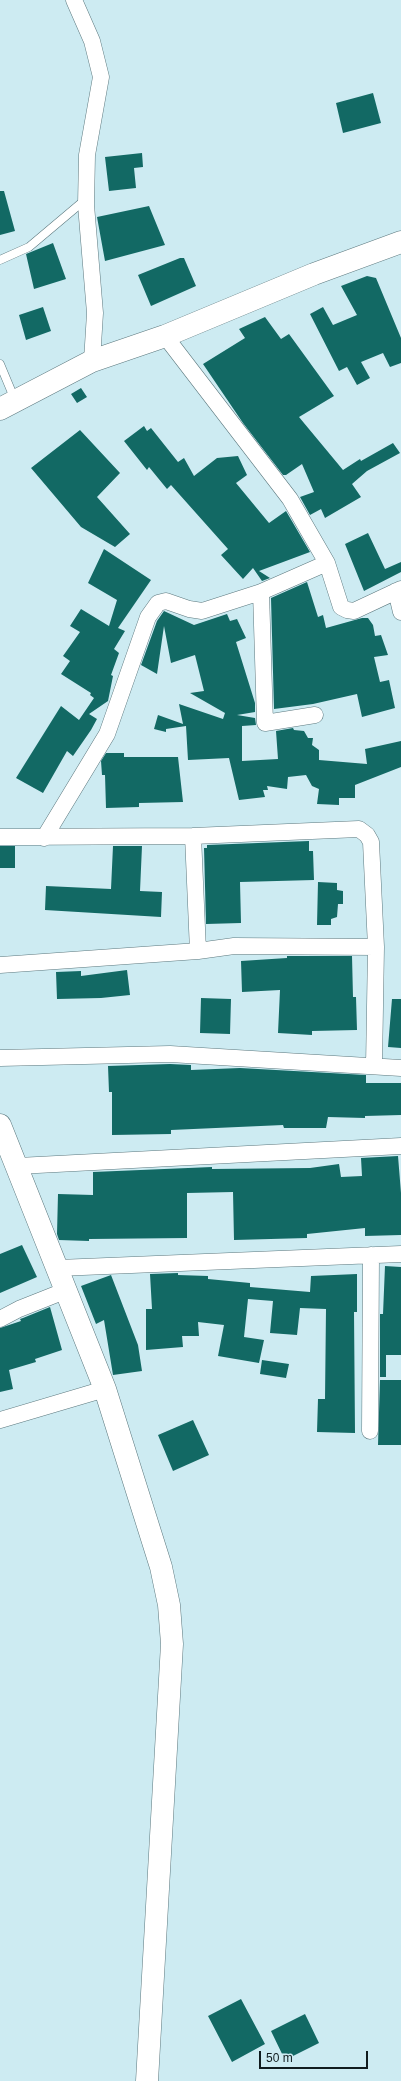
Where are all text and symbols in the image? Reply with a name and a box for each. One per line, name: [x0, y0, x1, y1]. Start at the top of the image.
scale bar: [261, 2043, 370, 2069]
text: 50 m: [266, 2051, 293, 2065]

